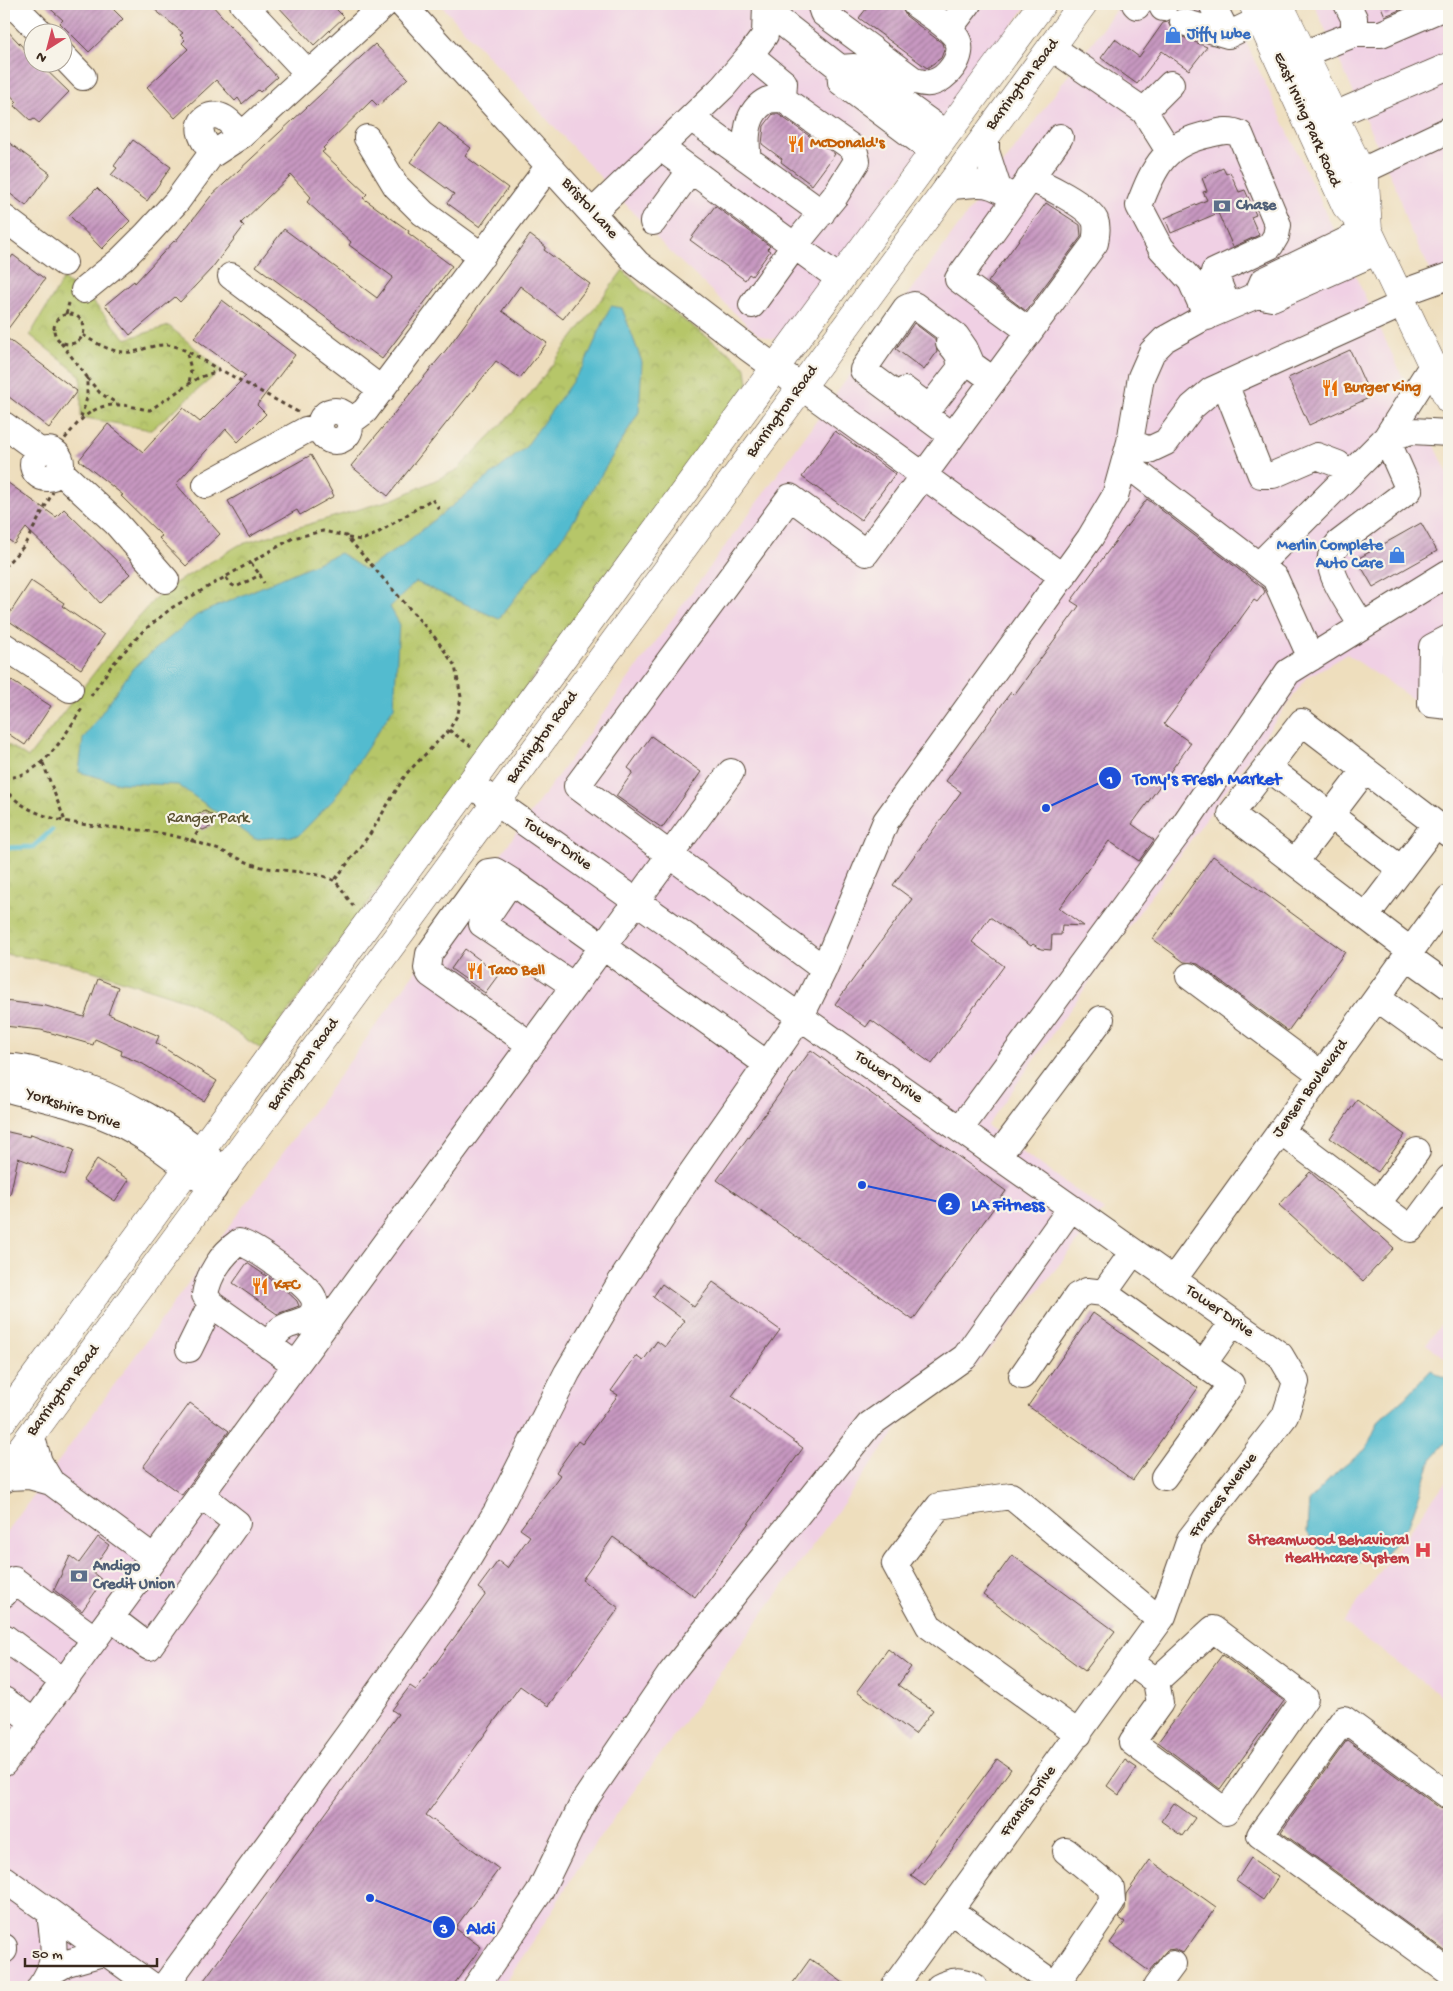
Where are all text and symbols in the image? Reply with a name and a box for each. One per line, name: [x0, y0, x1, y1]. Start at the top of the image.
north arrow: [22, 22, 72, 72]
shop icon: Jiffy Lube: [1163, 25, 1183, 45]
place label: Jiffy Lube: [1186, 25, 1251, 45]
street label: Barrington Road: [982, 34, 1065, 135]
text: N: [33, 47, 51, 66]
street label: East Irving Park Road: [1268, 50, 1345, 192]
restaurant icon: McDonald's: [786, 134, 806, 154]
place label: McDonald's: [810, 135, 886, 154]
street label: Bristol Lane: [556, 174, 622, 244]
bank icon: Chase: [1212, 196, 1232, 216]
place label: Chase: [1235, 197, 1277, 216]
street label: Barrington Road: [742, 361, 824, 463]
restaurant icon: Burger King: [1320, 378, 1340, 398]
place label: Burger King: [1343, 379, 1421, 398]
place label: Merlin Complete Auto Care: [1277, 537, 1384, 574]
shop icon: Merlin Complete Auto Care: [1387, 545, 1407, 565]
street label: Barrington Road: [502, 687, 584, 789]
callout: Tony's Fresh Market: [1098, 761, 1291, 794]
text: Tony's Fresh Market: [1131, 770, 1283, 791]
text: 1: [1106, 771, 1113, 789]
park label: Ranger Park: [167, 810, 251, 829]
street label: Tower Drive: [518, 814, 596, 876]
restaurant icon: Taco Bell: [465, 961, 485, 981]
place label: Taco Bell: [487, 962, 546, 981]
street label: Barrington Road: [263, 1014, 345, 1116]
street label: Jensen Boulevard: [1269, 1035, 1354, 1142]
street label: Tower Drive: [849, 1047, 927, 1109]
street label: Yorkshire Drive: [21, 1084, 124, 1135]
callout: LA Fitness: [937, 1188, 1055, 1221]
text: LA Fitness: [971, 1196, 1046, 1217]
text: 2: [945, 1197, 953, 1215]
restaurant icon: KFC: [250, 1276, 270, 1296]
place label: KFC: [273, 1277, 301, 1296]
street label: Tower Drive: [1180, 1281, 1258, 1343]
street label: Barrington Road: [23, 1340, 106, 1441]
street label: Frances Avenue: [1185, 1449, 1263, 1543]
place label: Streamwood Behavioral Healthcare System: [1248, 1532, 1410, 1569]
hospital icon: Streamwood Behavioral Healthcare System: [1413, 1540, 1433, 1560]
place label: Andigo Credit Union: [92, 1558, 175, 1595]
bank icon: Andigo Credit Union: [69, 1566, 89, 1586]
street label: Francis Drive: [996, 1762, 1062, 1842]
callout: Aldi: [431, 1911, 505, 1944]
text: Aldi: [465, 1920, 496, 1941]
text: 3: [439, 1921, 448, 1939]
scale bar: [25, 1936, 158, 1968]
text: 50 m: [32, 1946, 63, 1964]

